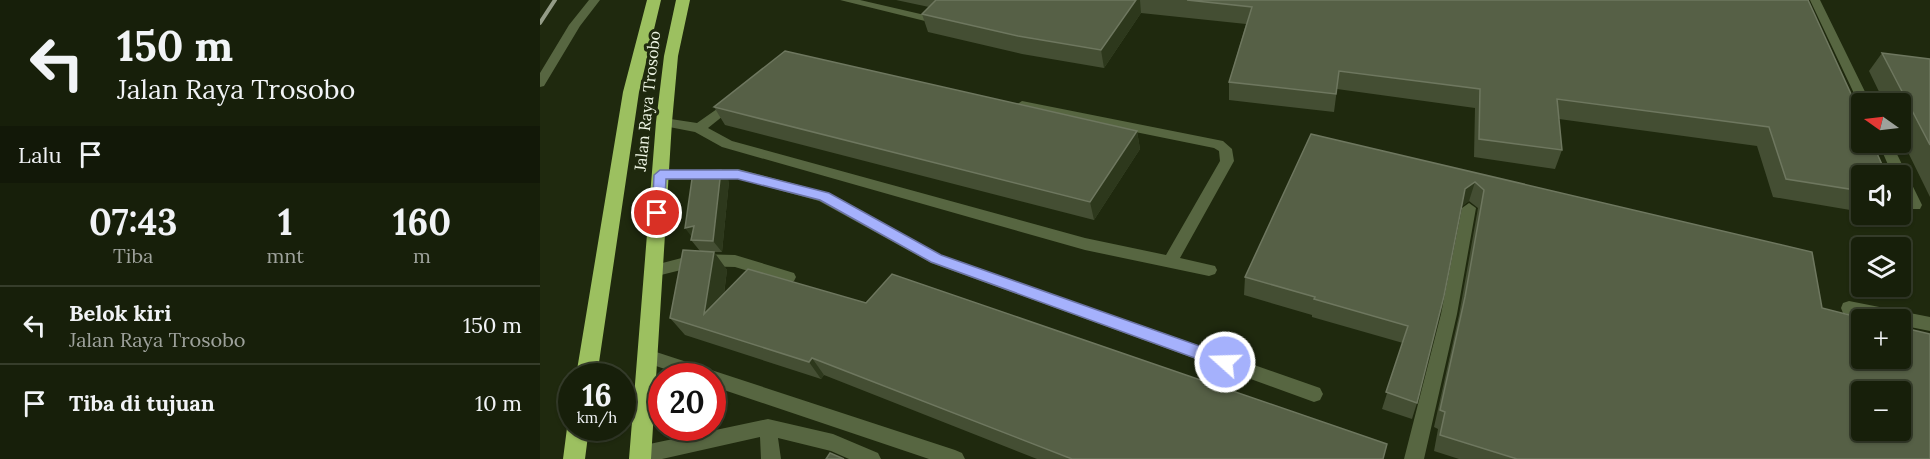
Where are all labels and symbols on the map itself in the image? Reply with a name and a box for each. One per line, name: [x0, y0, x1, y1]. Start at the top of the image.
street label: Jalan Raya Trosobo: [630, 30, 664, 173]
north arrow: [1851, 93, 1911, 153]
pin: [631, 187, 682, 238]
position arrow: [1193, 330, 1257, 394]
speed limit sign: 20: [648, 363, 726, 441]

